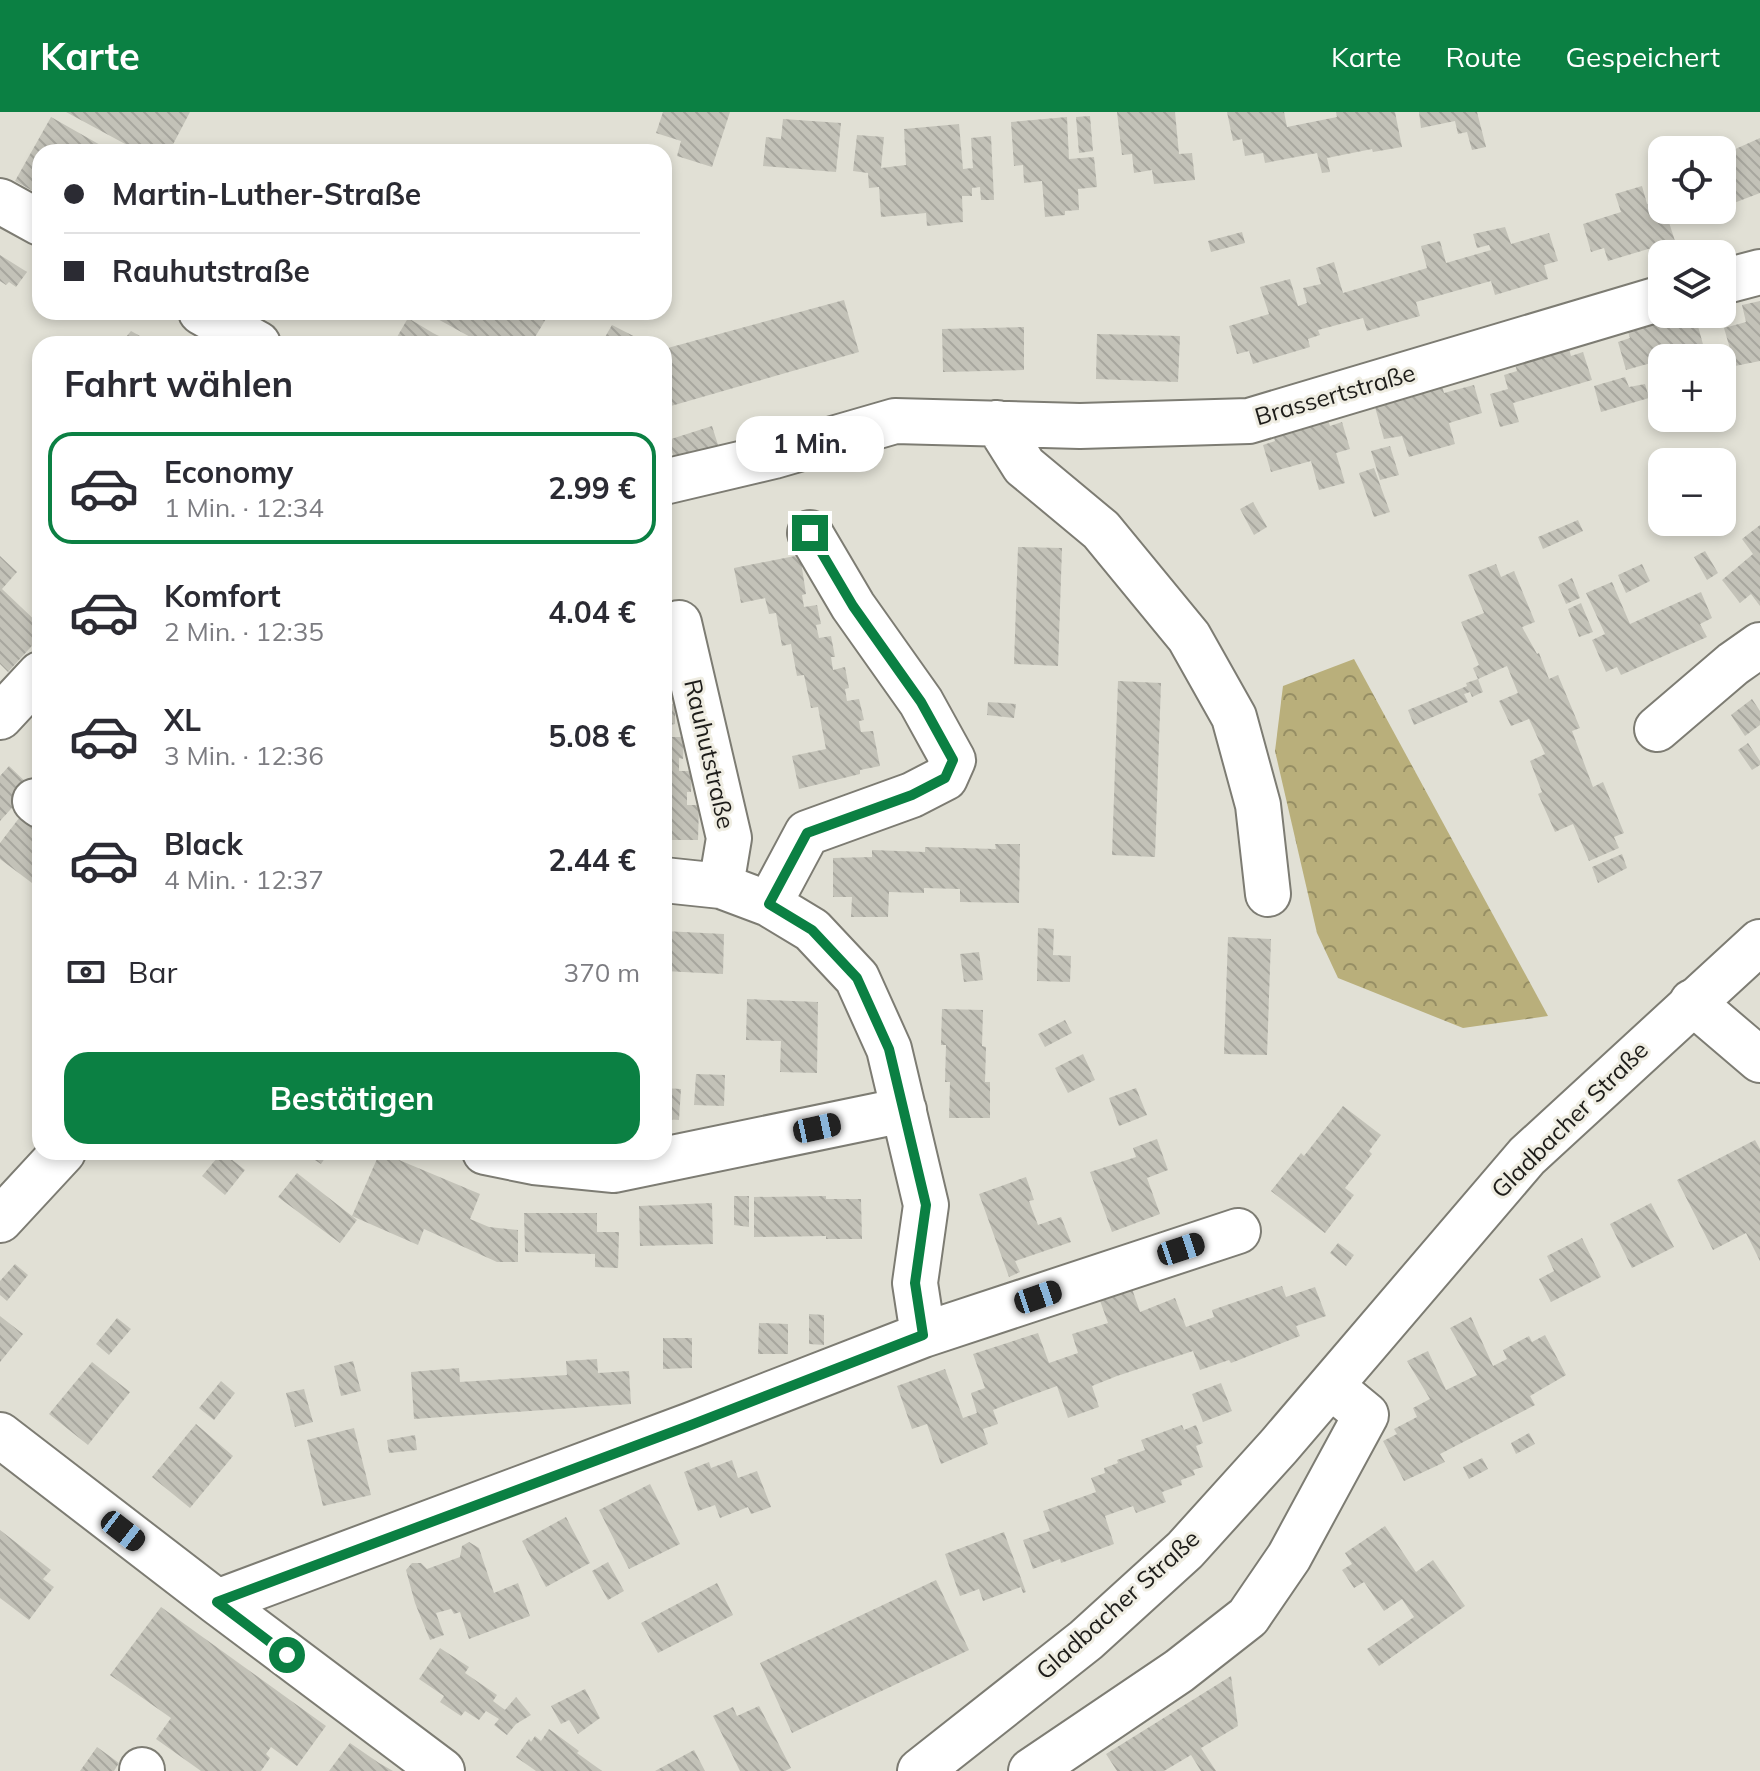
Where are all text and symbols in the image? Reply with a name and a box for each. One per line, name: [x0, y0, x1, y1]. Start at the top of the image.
text: Karte: [40, 32, 140, 80]
text: Karte: [1331, 39, 1401, 74]
text: Route: [1445, 39, 1522, 74]
text: Gespeichert: [1566, 39, 1720, 74]
map controls: [1648, 136, 1736, 536]
button: locate: [1648, 136, 1736, 224]
text: Martin-Luther-Straße: [112, 175, 421, 213]
button: layers: [1648, 240, 1736, 328]
text: Rauhutstraße: [112, 252, 310, 290]
button: +: [1648, 344, 1736, 432]
street label: Brassertstraße: [1251, 357, 1418, 431]
text: Fahrt wählen: [64, 361, 293, 406]
callout: 1 Min.: [736, 417, 884, 473]
text: 1 Min.: [773, 427, 847, 460]
button: −: [1648, 448, 1736, 536]
icon: car: [68, 452, 140, 524]
text: Economy: [164, 453, 293, 491]
text: 2.99 €: [548, 469, 636, 507]
text: 1 Min. · 12:34: [164, 491, 324, 524]
route end: [792, 515, 828, 551]
icon: car: [68, 576, 140, 648]
text: Komfort: [164, 577, 281, 615]
text: 4.04 €: [548, 593, 636, 631]
text: 2 Min. · 12:35: [164, 615, 324, 648]
street label: Rauhutstraße: [678, 676, 742, 831]
icon: car: [68, 700, 140, 772]
text: XL: [164, 701, 201, 739]
text: 5.08 €: [548, 717, 636, 755]
text: 3 Min. · 12:36: [164, 739, 324, 772]
icon: car: [68, 824, 140, 896]
text: Black: [164, 825, 243, 863]
text: 2.44 €: [548, 841, 636, 879]
text: 4 Min. · 12:37: [164, 863, 324, 896]
icon: cash: [64, 950, 108, 994]
text: Bar: [128, 953, 177, 991]
text: 370 m: [564, 956, 640, 989]
street label: Gladbacher Straße: [1485, 1035, 1654, 1204]
button: Bestätigen: [64, 1052, 640, 1144]
car: [791, 1111, 843, 1145]
car: [1154, 1230, 1208, 1268]
car: [1011, 1278, 1065, 1316]
car: [97, 1507, 149, 1555]
street label: Gladbacher Straße: [1029, 1523, 1205, 1685]
route start: [269, 1637, 305, 1673]

